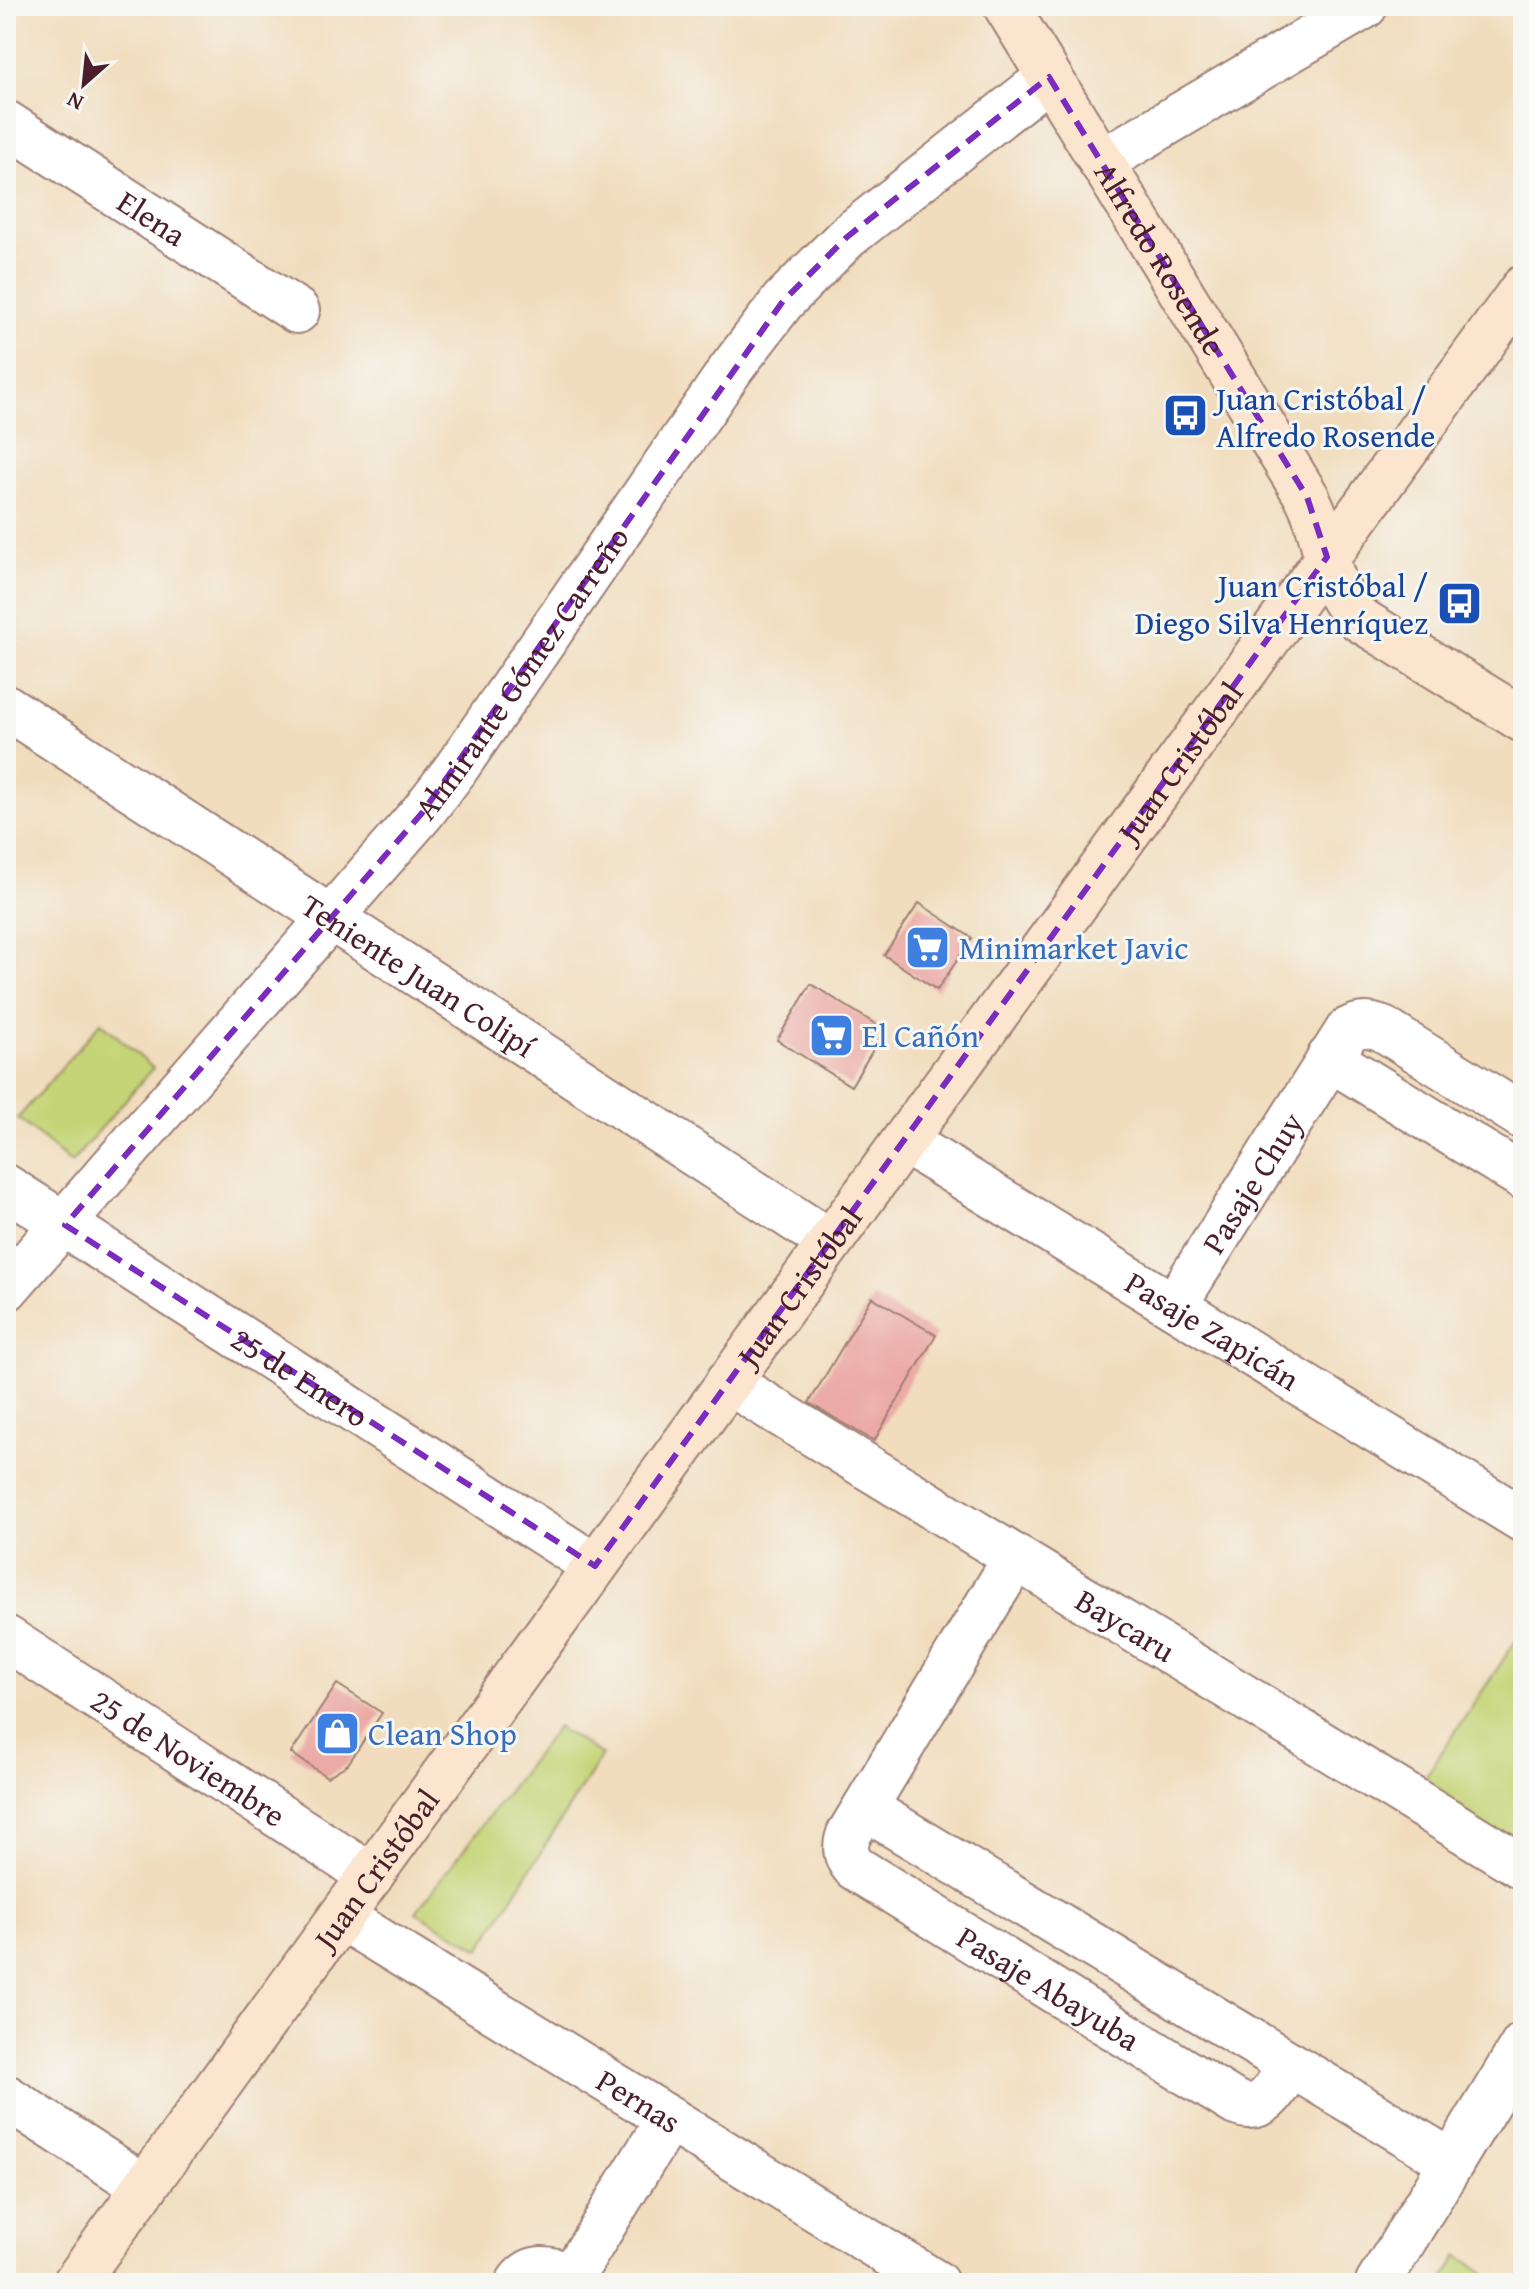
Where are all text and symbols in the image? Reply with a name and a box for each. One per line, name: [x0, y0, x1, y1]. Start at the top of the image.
north arrow: [44, 44, 124, 124]
text: N: [61, 84, 89, 119]
street label: Alfredo Rosende: [1083, 153, 1238, 364]
street label: Elena: [109, 178, 196, 257]
place label: Juan Cristóbal / Alfredo Rosende: [1212, 375, 1435, 459]
bus stop icon: Juan Cristóbal / Alfredo Rosende: [1161, 392, 1209, 440]
street label: Almirante Gómez Carreño: [402, 516, 640, 829]
place label: Juan Cristóbal / Diego Silva Henríquez: [1135, 562, 1428, 646]
bus stop icon: Juan Cristóbal / Diego Silva Henríquez: [1435, 579, 1483, 627]
street label: Juan Cristóbal: [1103, 672, 1254, 855]
street label: Teniente Juan Colipí: [292, 882, 546, 1069]
supermarket icon: Minimarket Javic: [904, 923, 952, 971]
place label: Minimarket Javic: [959, 924, 1188, 971]
supermarket icon: El Cañón: [807, 1011, 855, 1059]
place label: El Cañón: [862, 1012, 979, 1059]
street label: Pasaje Chuy: [1189, 1102, 1314, 1262]
street label: Juan Cristóbal: [722, 1196, 873, 1379]
street label: Pasaje Zapicán: [1117, 1259, 1309, 1401]
street label: 25 de Enero: [222, 1315, 378, 1438]
street label: Baycaru: [1067, 1576, 1185, 1673]
street label: 25 de Noviembre: [82, 1676, 295, 1838]
shop icon: Clean Shop: [313, 1709, 361, 1757]
place label: Clean Shop: [368, 1710, 517, 1757]
street label: Juan Cristóbal: [299, 1779, 450, 1962]
street label: Pasaje Abayuba: [949, 1913, 1149, 2062]
street label: Pernas: [588, 2056, 690, 2144]

